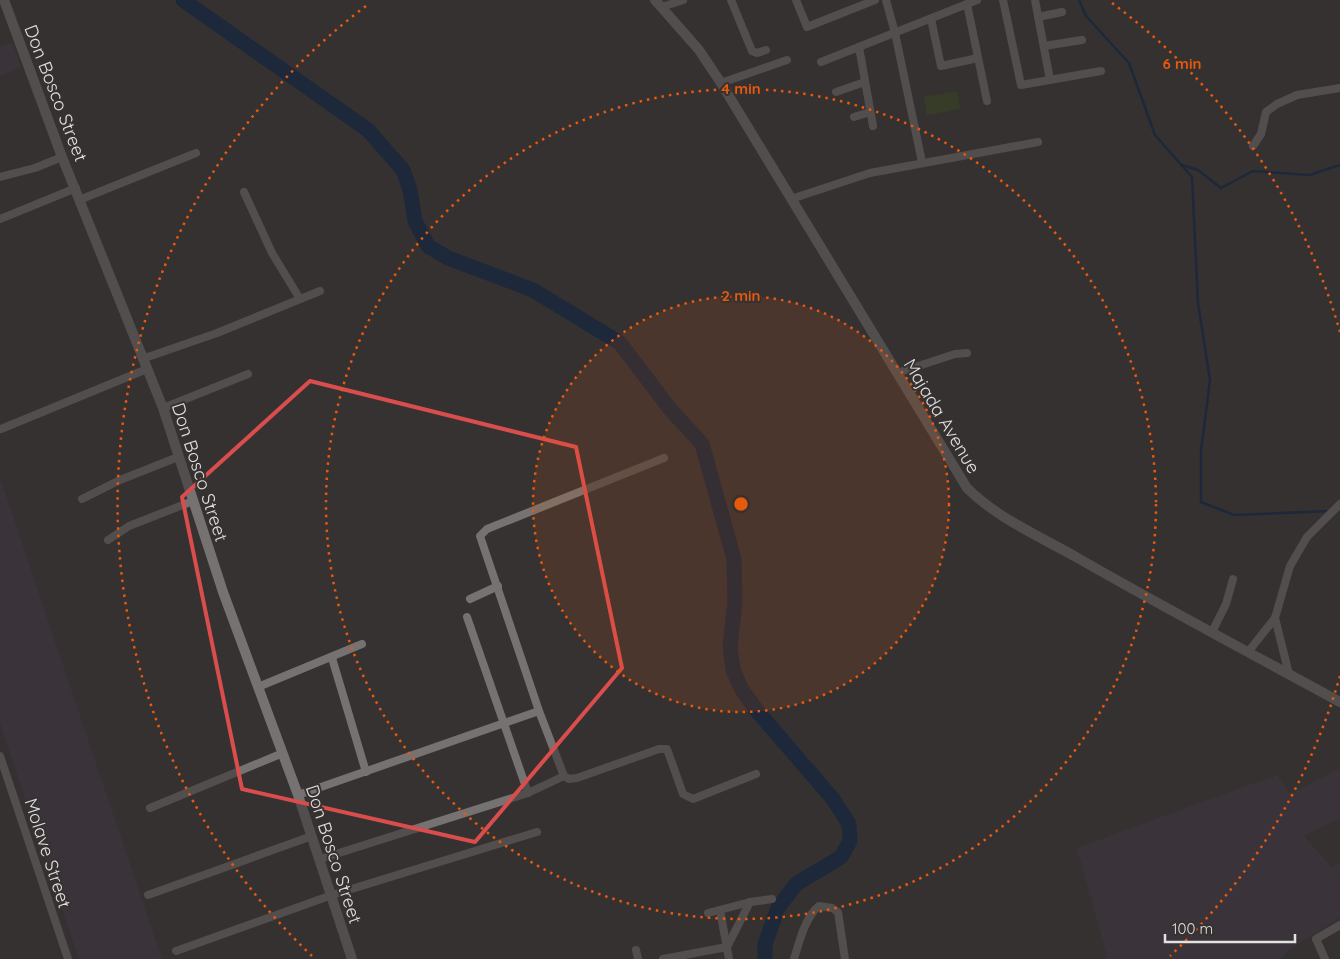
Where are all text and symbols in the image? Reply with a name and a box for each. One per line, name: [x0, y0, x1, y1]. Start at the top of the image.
street label: Don Bosco Street: [19, 21, 93, 165]
text: 6 min: [1163, 54, 1201, 73]
text: 4 min: [721, 79, 761, 98]
text: 2 min: [721, 286, 761, 305]
street label: Majada Avenue: [899, 354, 985, 478]
street label: Don Bosco Street: [167, 400, 233, 544]
centre of rings: [732, 495, 750, 513]
street label: Don Bosco Street: [301, 782, 367, 926]
street label: Molave Street: [19, 795, 77, 911]
scale bar: [1165, 912, 1295, 944]
text: 100 m: [1172, 919, 1213, 938]

